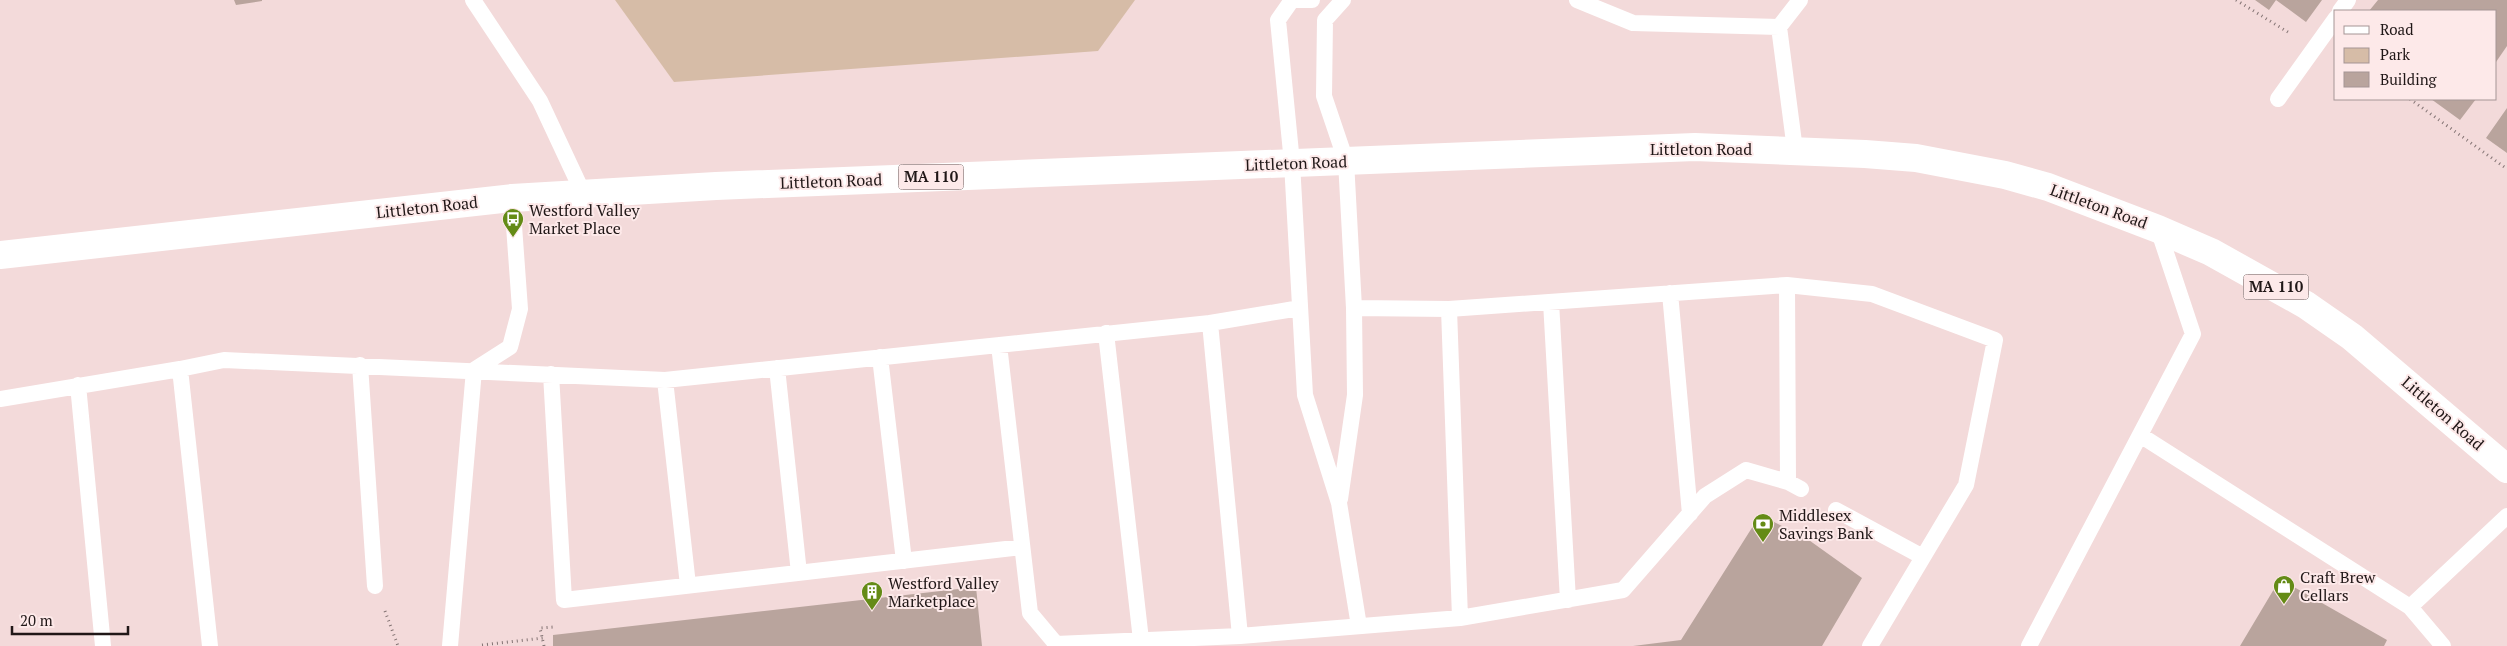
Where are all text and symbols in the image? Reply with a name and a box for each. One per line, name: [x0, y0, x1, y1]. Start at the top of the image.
legend: [2334, 10, 2497, 100]
text: Road: [2380, 19, 2413, 39]
text: Park: [2380, 44, 2410, 64]
text: Building: [2380, 69, 2438, 89]
street label: Littleton Road: [1650, 138, 1752, 160]
street label: Littleton Road: [1245, 150, 1348, 176]
road number: MA 110: [898, 164, 964, 190]
street label: Littleton Road: [780, 168, 883, 194]
street label: Littleton Road: [2047, 178, 2151, 234]
street label: Littleton Road: [375, 191, 479, 223]
place label: Westford Valley Market Place: [529, 199, 640, 239]
bus stop icon: Westford Valley Market Place: [501, 207, 525, 238]
road number: MA 110: [2244, 274, 2308, 300]
street label: Littleton Road: [2397, 371, 2489, 455]
place label: Middlesex Savings Bank: [1779, 504, 1874, 544]
bank icon: Middlesex Savings Bank: [1751, 512, 1775, 543]
place label: Craft Brew Cellars: [2300, 566, 2376, 606]
place label: Westford Valley Marketplace: [888, 572, 999, 612]
shop icon: Craft Brew Cellars: [2272, 574, 2296, 605]
building icon: Westford Valley Marketplace: [860, 580, 884, 611]
scale bar: [12, 604, 129, 636]
text: 20 m: [20, 610, 53, 630]

